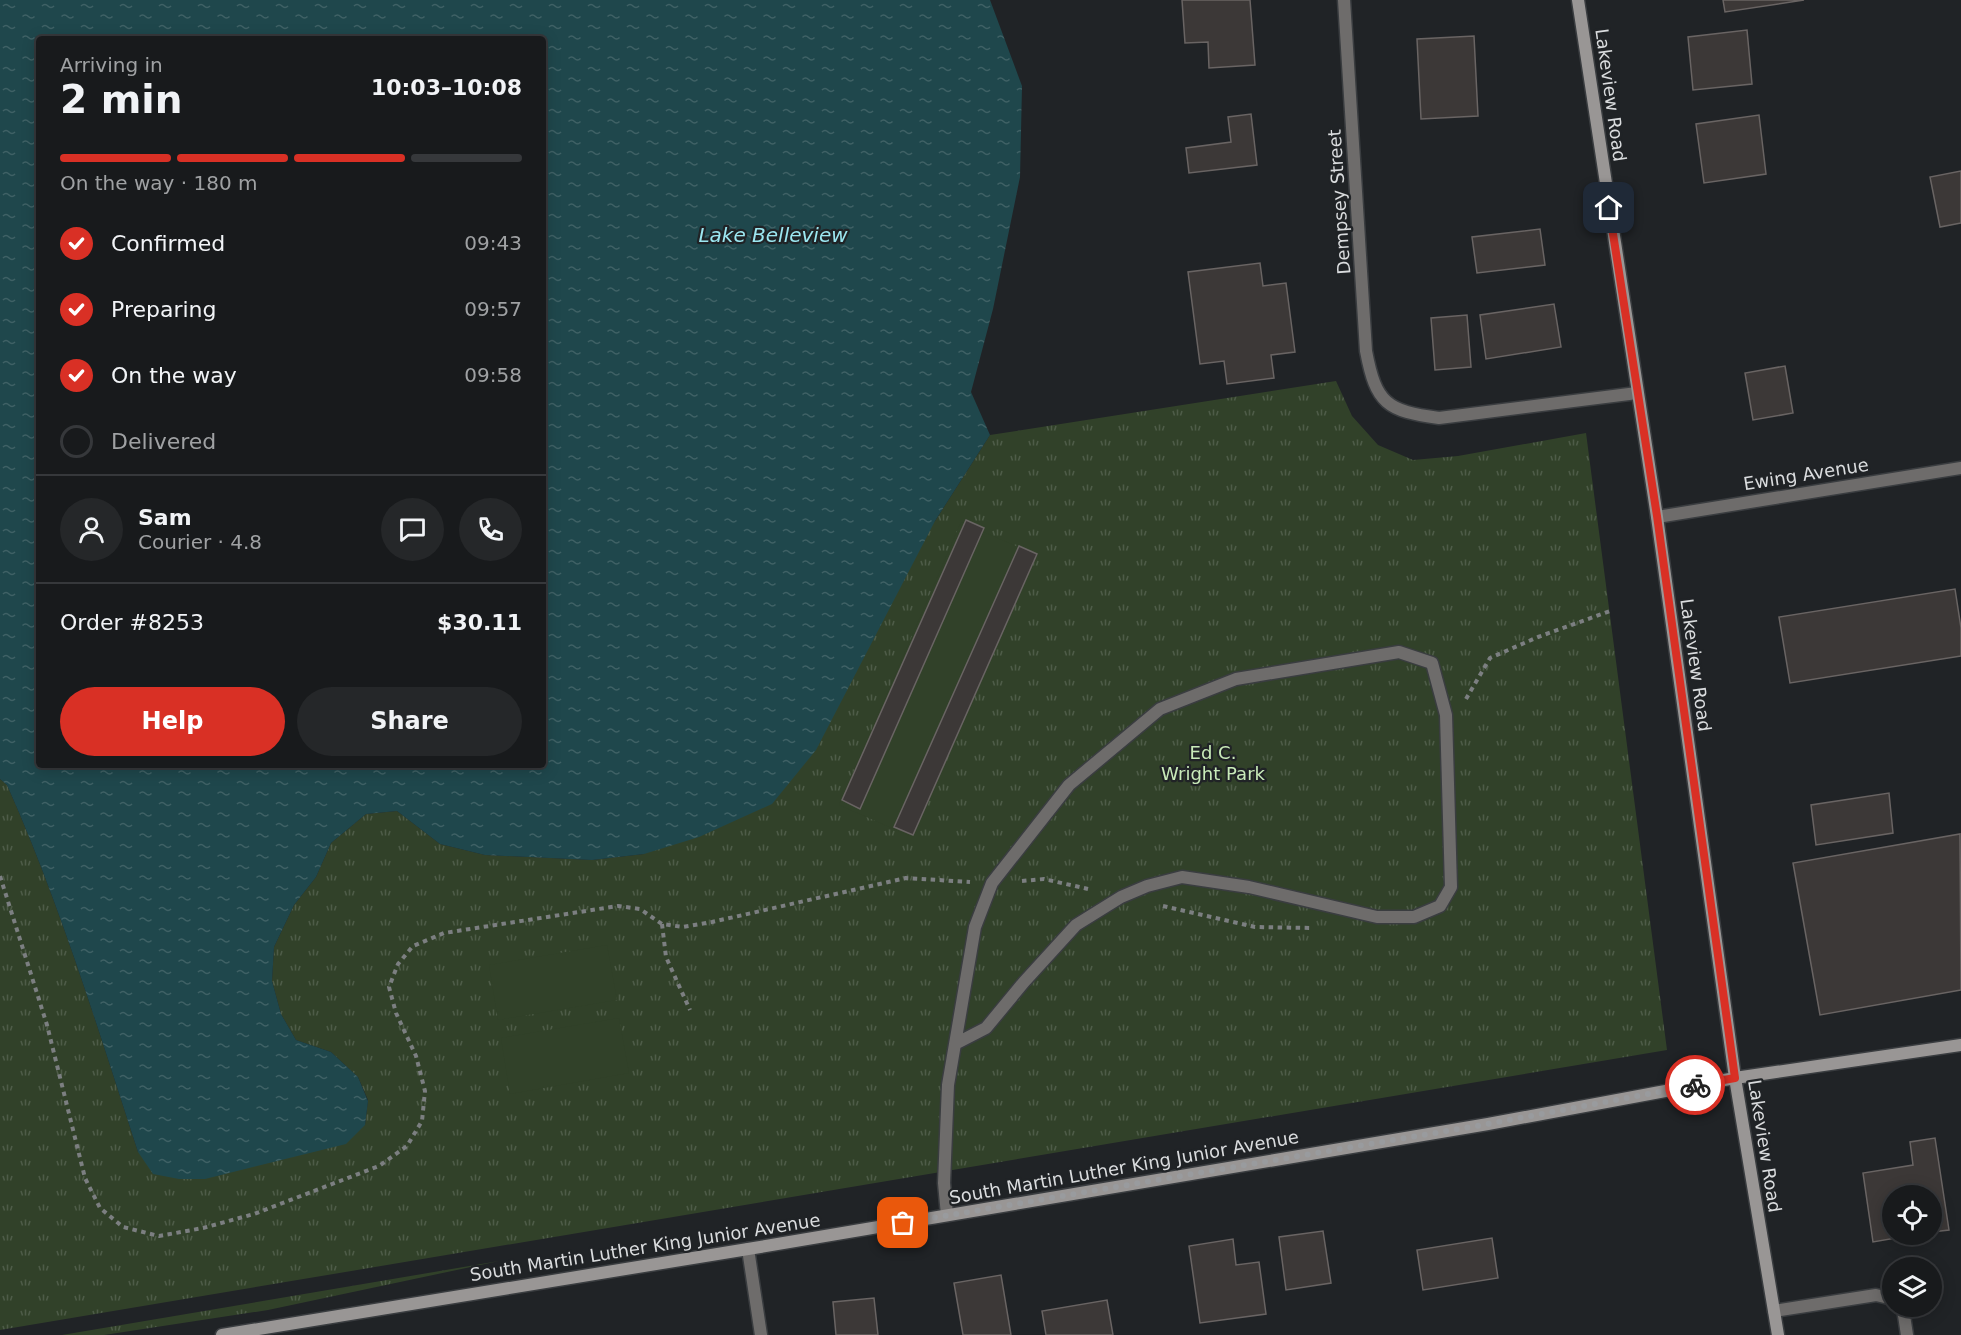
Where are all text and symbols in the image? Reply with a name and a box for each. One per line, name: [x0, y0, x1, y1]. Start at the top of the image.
street label: Lakeview Road: [1591, 27, 1631, 163]
text: Arriving in: [60, 53, 163, 77]
text: 10:03–10:08: [371, 75, 522, 100]
text: 2 min: [60, 77, 182, 122]
street label: Dempsey Street: [1323, 129, 1355, 275]
text: On the way · 180 m: [60, 171, 258, 195]
pin: [1583, 182, 1634, 233]
icon: home: [1592, 191, 1625, 224]
water label: Lake Belleview: [698, 223, 848, 247]
icon: check: [60, 227, 93, 260]
text: Confirmed: [111, 231, 225, 256]
text: 09:43: [464, 231, 522, 255]
icon: check: [60, 293, 93, 326]
text: Preparing: [111, 297, 217, 322]
text: 09:57: [464, 297, 522, 321]
icon: check: [60, 359, 93, 392]
text: On the way: [111, 363, 237, 388]
text: 09:58: [464, 363, 522, 387]
text: Delivered: [111, 429, 216, 454]
street label: Ewing Avenue: [1742, 454, 1870, 494]
button: person: [60, 498, 123, 561]
button: chat: [381, 498, 444, 561]
button: phone: [459, 498, 522, 561]
text: Sam: [138, 505, 192, 530]
text: Courier · 4.8: [138, 530, 262, 554]
street label: Lakeview Road: [1676, 597, 1716, 733]
text: Order #8253: [60, 610, 204, 635]
text: $30.11: [437, 610, 522, 635]
button: Help: [60, 687, 285, 756]
button: Share: [297, 687, 522, 756]
park label: Ed C. Wright Park: [1161, 742, 1266, 784]
courier: [1665, 1055, 1725, 1115]
icon: bike: [1679, 1069, 1712, 1102]
street label: Lakeview Road: [1744, 1078, 1786, 1214]
street label: South Martin Luther King Junior Avenue: [948, 1126, 1300, 1208]
map controls: [1882, 1185, 1942, 1317]
button: locate: [1882, 1185, 1942, 1245]
pin: [877, 1197, 928, 1248]
icon: bag: [886, 1206, 919, 1239]
street label: South Martin Luther King Junior Avenue: [468, 1209, 822, 1285]
button: layers: [1882, 1257, 1942, 1317]

